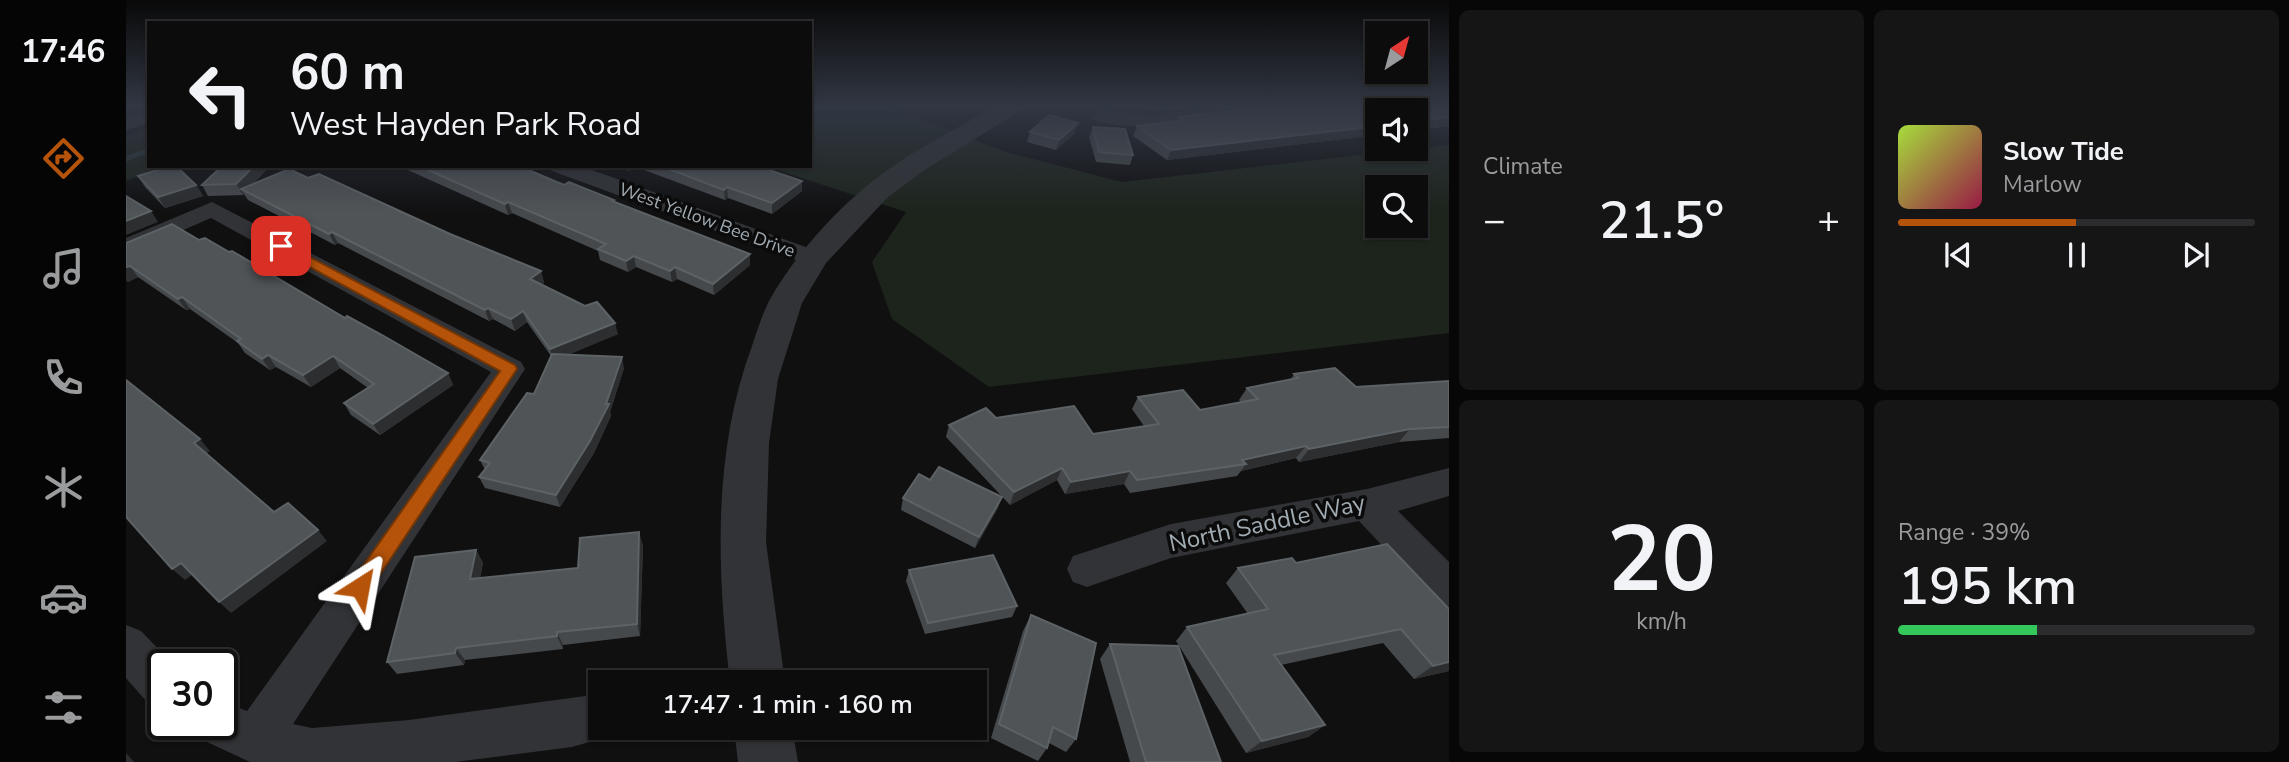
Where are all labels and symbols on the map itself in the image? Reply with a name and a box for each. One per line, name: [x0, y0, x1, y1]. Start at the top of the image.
north arrow: [1365, 21, 1428, 84]
street label: West Yellow Bee Drive: [616, 177, 798, 263]
pin: [251, 216, 311, 276]
street label: North Saddle Way: [1166, 486, 1369, 559]
position arrow: [323, 550, 397, 624]
speed limit sign: 30: [147, 649, 238, 740]

